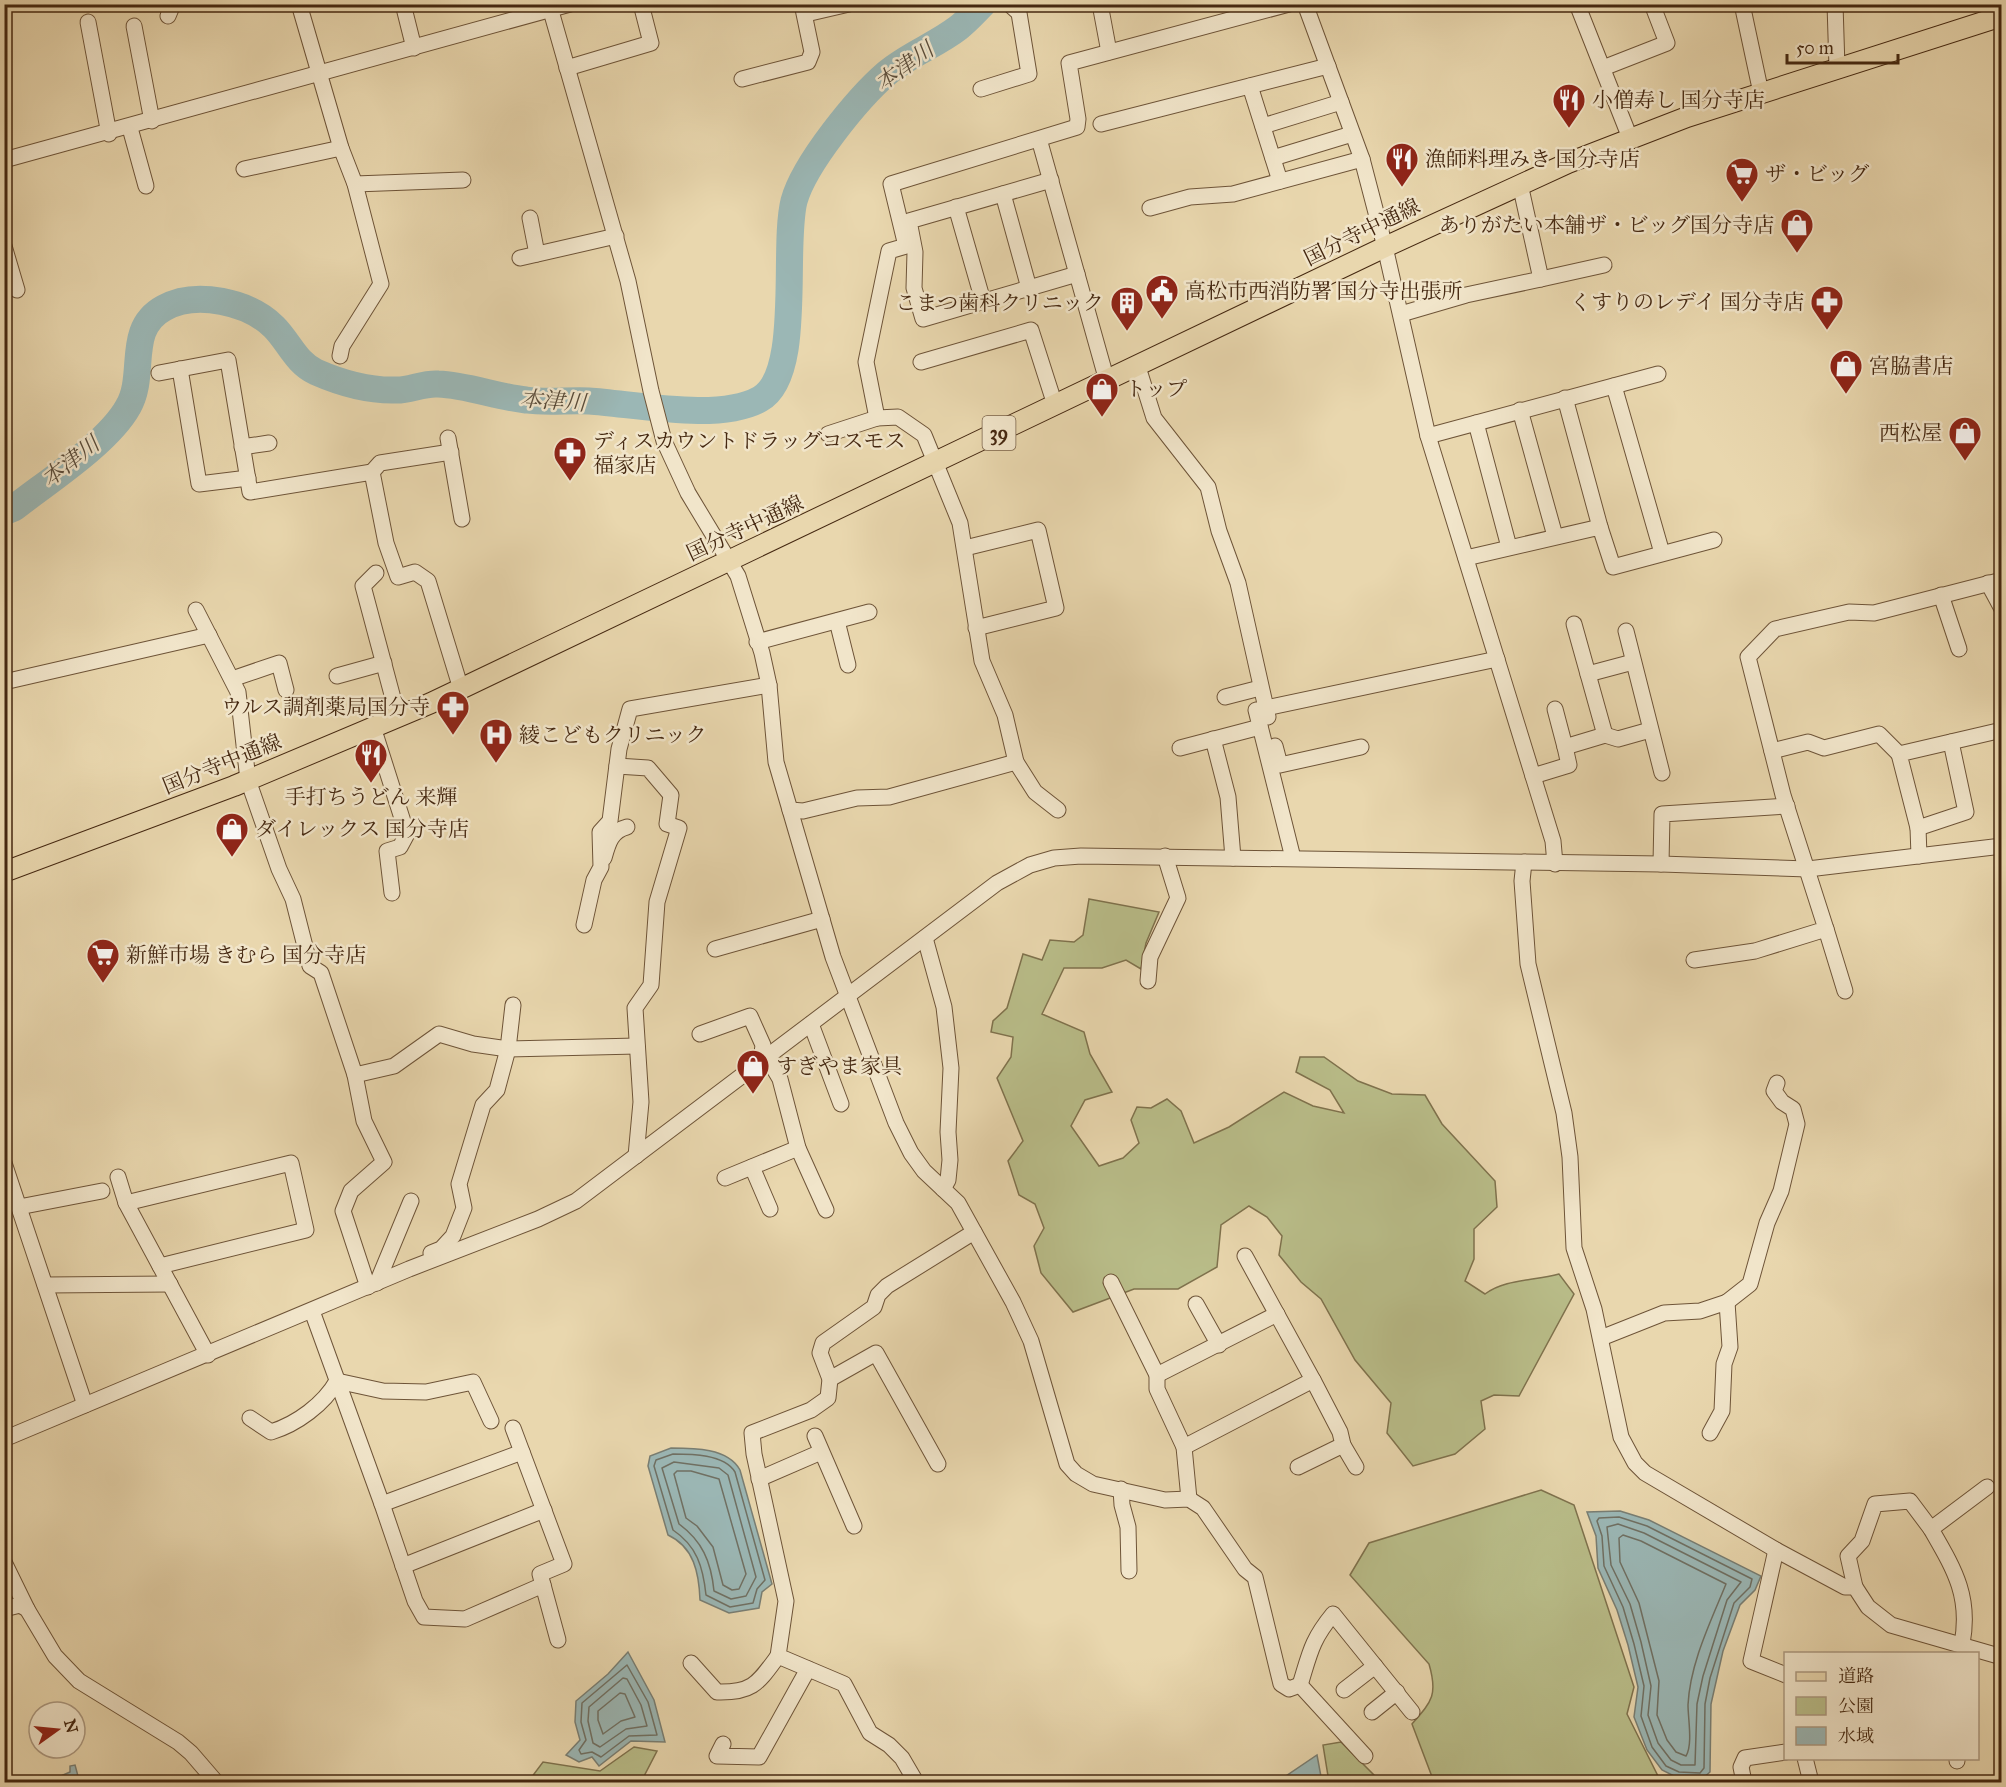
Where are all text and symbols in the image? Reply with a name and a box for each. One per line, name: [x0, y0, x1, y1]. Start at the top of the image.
scale bar: [1787, 27, 1898, 65]
water label: 本津川: [870, 35, 941, 97]
text: 50 m: [1796, 37, 1834, 59]
restaurant icon: 小僧寿し 国分寺店: [1551, 82, 1587, 129]
place label: 小僧寿し 国分寺店: [1592, 87, 1765, 113]
restaurant icon: 漁師料理みき 国分寺店: [1384, 141, 1420, 188]
place label: 漁師料理みき 国分寺店: [1425, 146, 1640, 172]
supermarket icon: ザ・ビッグ: [1724, 156, 1760, 203]
place label: ザ・ビッグ: [1765, 161, 1869, 187]
street label: 国分寺中通線: [1300, 193, 1424, 271]
shop icon: ありがたい本舗ザ・ビッグ国分寺店: [1779, 207, 1815, 254]
place label: ありがたい本舗ザ・ビッグ国分寺店: [1439, 212, 1774, 238]
public building icon: 高松市西消防署 国分寺出張所: [1144, 273, 1180, 320]
place label: 高松市西消防署 国分寺出張所: [1185, 278, 1463, 304]
pharmacy icon: くすりのレデイ 国分寺店: [1809, 284, 1845, 331]
building icon: こまつ歯科クリニック: [1109, 285, 1145, 332]
place label: くすりのレデイ 国分寺店: [1570, 289, 1804, 315]
place label: こまつ歯科クリニック: [895, 290, 1104, 316]
shop icon: 宮脇書店: [1828, 348, 1864, 395]
place label: 宮脇書店: [1869, 353, 1953, 379]
shop icon: トップ: [1084, 371, 1120, 418]
place label: トップ: [1125, 376, 1187, 402]
water label: 本津川: [519, 385, 589, 416]
shop icon: 西松屋: [1947, 415, 1983, 462]
road number: 39: [982, 416, 1016, 450]
place label: 西松屋: [1879, 420, 1942, 446]
place label: ディスカウントドラッグコスモス 福家店: [593, 428, 905, 478]
water label: 本津川: [36, 429, 106, 492]
pharmacy icon: ディスカウントドラッグコスモス 福家店: [552, 435, 588, 482]
street label: 国分寺中通線: [682, 490, 808, 566]
pharmacy icon: ウルス調剤薬局国分寺: [435, 689, 471, 736]
place label: ウルス調剤薬局国分寺: [221, 694, 430, 720]
hospital icon: 綾こどもクリニック: [478, 717, 514, 764]
place label: 綾こどもクリニック: [519, 722, 707, 748]
street label: 国分寺中通線: [159, 728, 285, 800]
restaurant icon: 手打ちうどん 来輝: [353, 737, 389, 784]
place label: 手打ちうどん 来輝: [285, 784, 457, 810]
shop icon: ダイレックス 国分寺店: [214, 811, 250, 858]
place label: ダイレックス 国分寺店: [255, 816, 469, 842]
supermarket icon: 新鮮市場 きむら 国分寺店: [85, 937, 121, 984]
place label: 新鮮市場 きむら 国分寺店: [126, 942, 366, 968]
shop icon: すぎやま家具: [735, 1048, 771, 1095]
place label: すぎやま家具: [776, 1053, 902, 1079]
legend: [1784, 1652, 1979, 1760]
text: 道路: [1838, 1665, 1874, 1687]
text: 公園: [1838, 1695, 1874, 1717]
north arrow: [27, 1700, 87, 1760]
text: N: [60, 1717, 82, 1736]
text: 水域: [1838, 1725, 1874, 1747]

